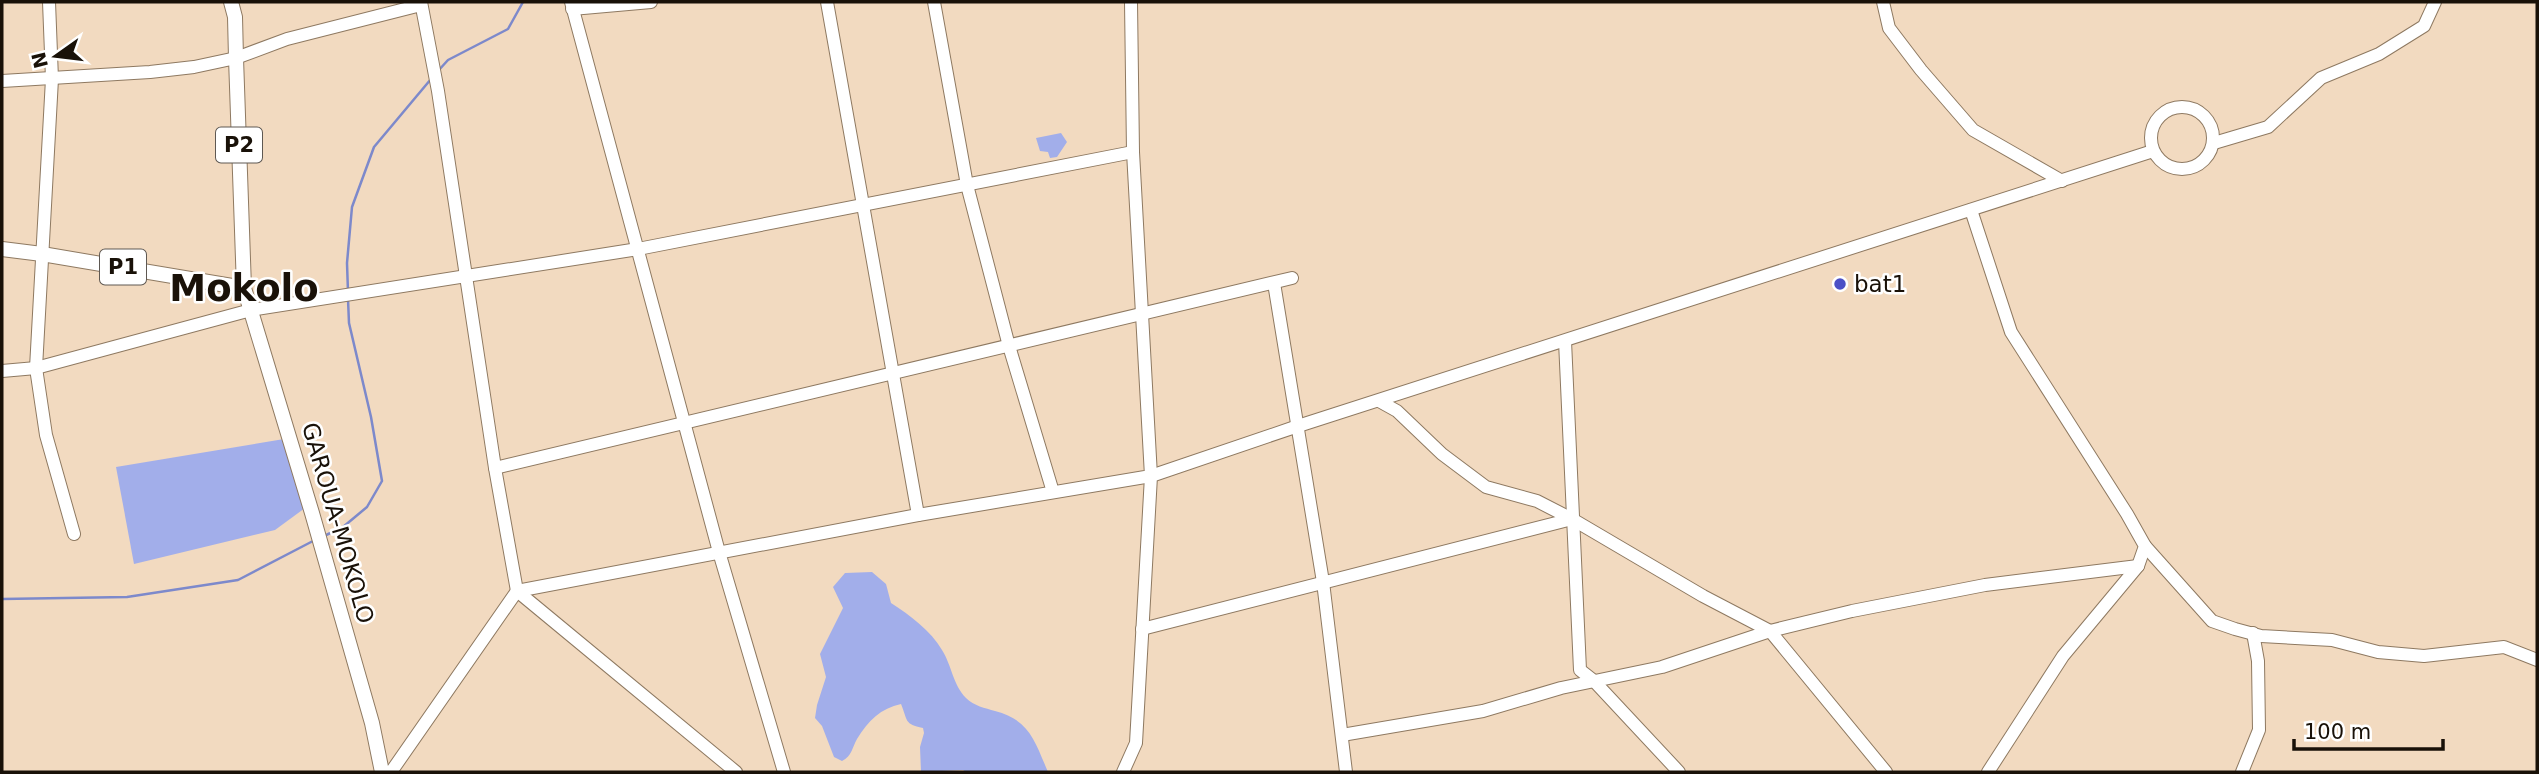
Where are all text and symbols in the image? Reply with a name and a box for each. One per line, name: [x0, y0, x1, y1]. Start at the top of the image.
north arrow: [21, 21, 91, 91]
text: N: [27, 50, 52, 70]
road number: P2: [216, 128, 262, 162]
road number: P1: [100, 250, 146, 284]
district label: Mokolo: [169, 267, 319, 310]
place label: bat1: [1854, 271, 1906, 297]
marker: bat1: [1832, 276, 1848, 292]
street label: GAROUA-MOKOLO: [297, 419, 379, 627]
scale bar: [2294, 708, 2443, 752]
text: 100 m: [2304, 720, 2371, 744]

